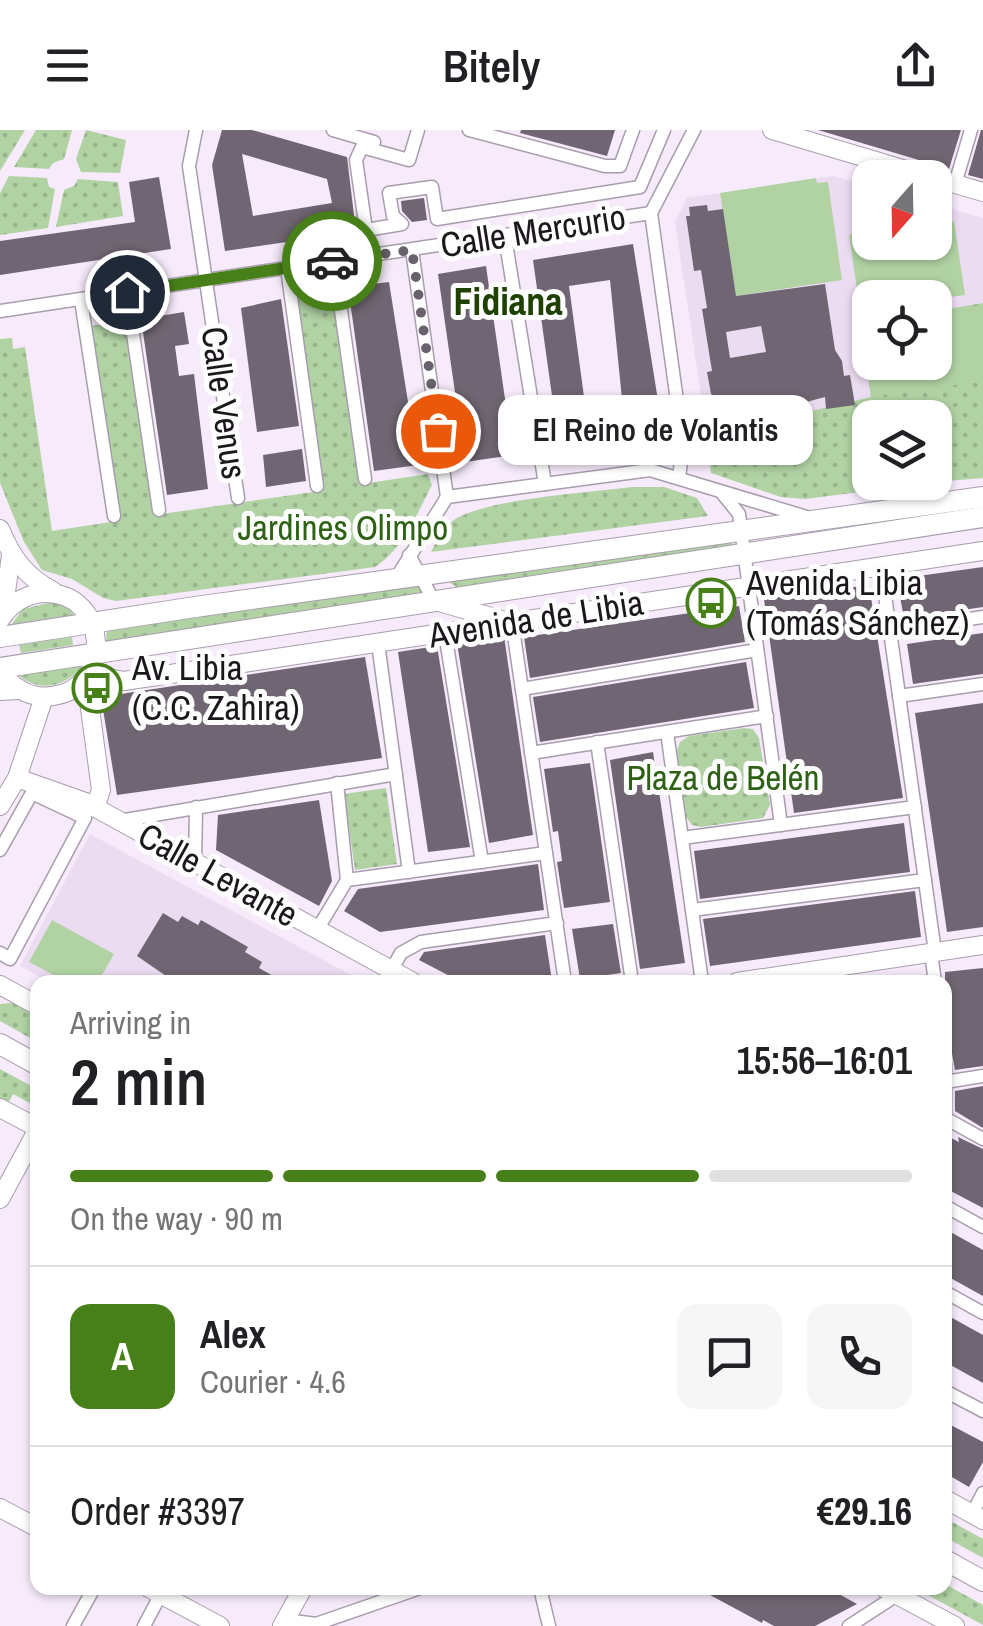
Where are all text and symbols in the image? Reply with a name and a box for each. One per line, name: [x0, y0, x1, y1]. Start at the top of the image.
text: Bitely: [443, 35, 540, 96]
icon: menu: [40, 38, 95, 93]
icon: share: [888, 38, 943, 93]
north arrow: [852, 160, 952, 260]
map controls: [852, 160, 952, 500]
street label: Calle Mercurio: [437, 193, 629, 268]
courier: [282, 211, 382, 311]
icon: car: [305, 234, 360, 289]
pin: [85, 250, 170, 335]
icon: home: [100, 265, 155, 320]
district label: Fidiana: [453, 276, 563, 327]
button: locate: [852, 280, 952, 380]
street label: Calle Venus: [191, 324, 258, 482]
pin: [396, 389, 481, 474]
callout: El Reino de Volantis: [498, 396, 813, 466]
button: layers: [852, 400, 952, 500]
icon: bag: [411, 404, 466, 459]
text: El Reino de Volantis: [532, 408, 779, 451]
park label: Jardines Olimpo: [238, 504, 448, 551]
place label: Avenida Libia (Tomás Sánchez): [745, 559, 969, 646]
bus stop icon: Avenida Libia (Tomás Sánchez): [685, 577, 737, 629]
street label: Avenida de Libia: [424, 578, 647, 659]
place label: Av. Libia (C.C. Zahira): [131, 644, 299, 731]
bus stop icon: Av. Libia (C.C. Zahira): [71, 662, 123, 714]
park label: Plaza de Belén: [626, 754, 820, 801]
street label: Calle Levante: [130, 811, 306, 938]
text: Arriving in: [70, 1001, 191, 1044]
text: 15:56–16:01: [736, 1035, 912, 1086]
text: 2 min: [70, 1038, 207, 1125]
text: On the way · 90 m: [70, 1197, 283, 1240]
button: chat: [677, 1304, 782, 1409]
button: phone: [807, 1304, 912, 1409]
text: Alex: [200, 1309, 266, 1360]
text: A: [111, 1331, 134, 1382]
text: Courier · 4.6: [200, 1360, 346, 1403]
text: Order #3397: [70, 1486, 245, 1537]
text: €29.16: [817, 1486, 912, 1537]

